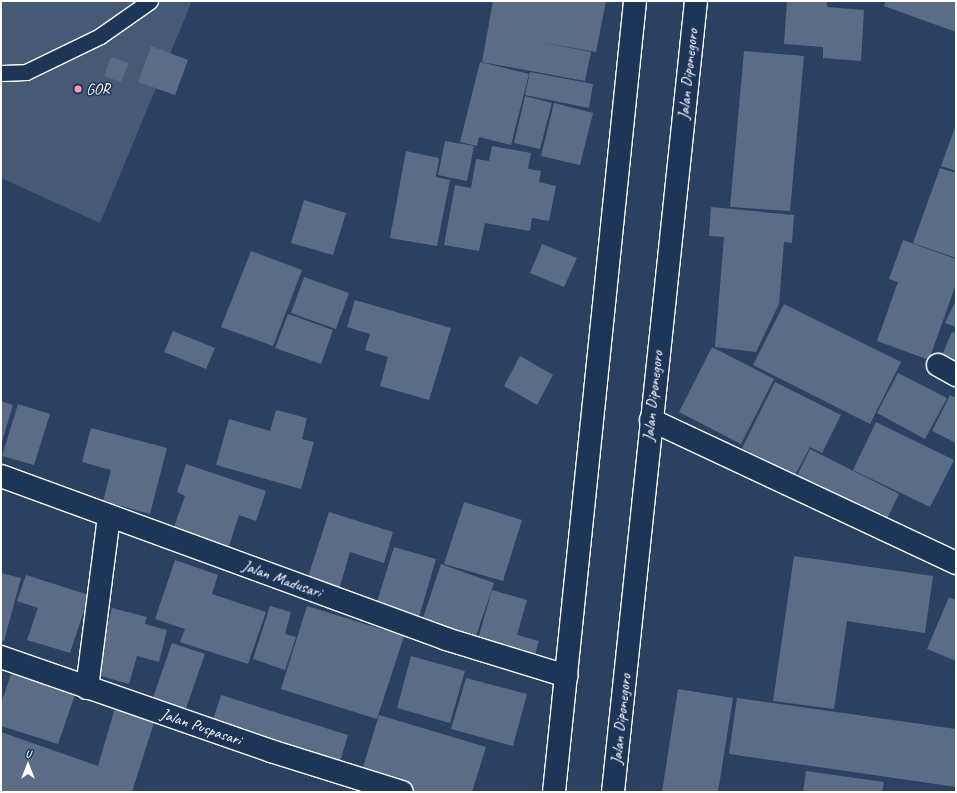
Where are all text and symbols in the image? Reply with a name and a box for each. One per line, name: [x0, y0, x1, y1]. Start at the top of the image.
street label: Jalan Diponegoro: [674, 28, 702, 120]
place label: GOR: [86, 79, 110, 99]
marker: GOR: [73, 84, 83, 94]
street label: Jalan Diponegoro: [639, 350, 667, 442]
street label: Jalan Madusari: [240, 556, 324, 602]
street label: Jalan Diponegoro: [607, 673, 635, 765]
street label: Jalan Puspasari: [158, 704, 244, 750]
north arrow: [8, 745, 48, 785]
text: U: [25, 746, 31, 760]

